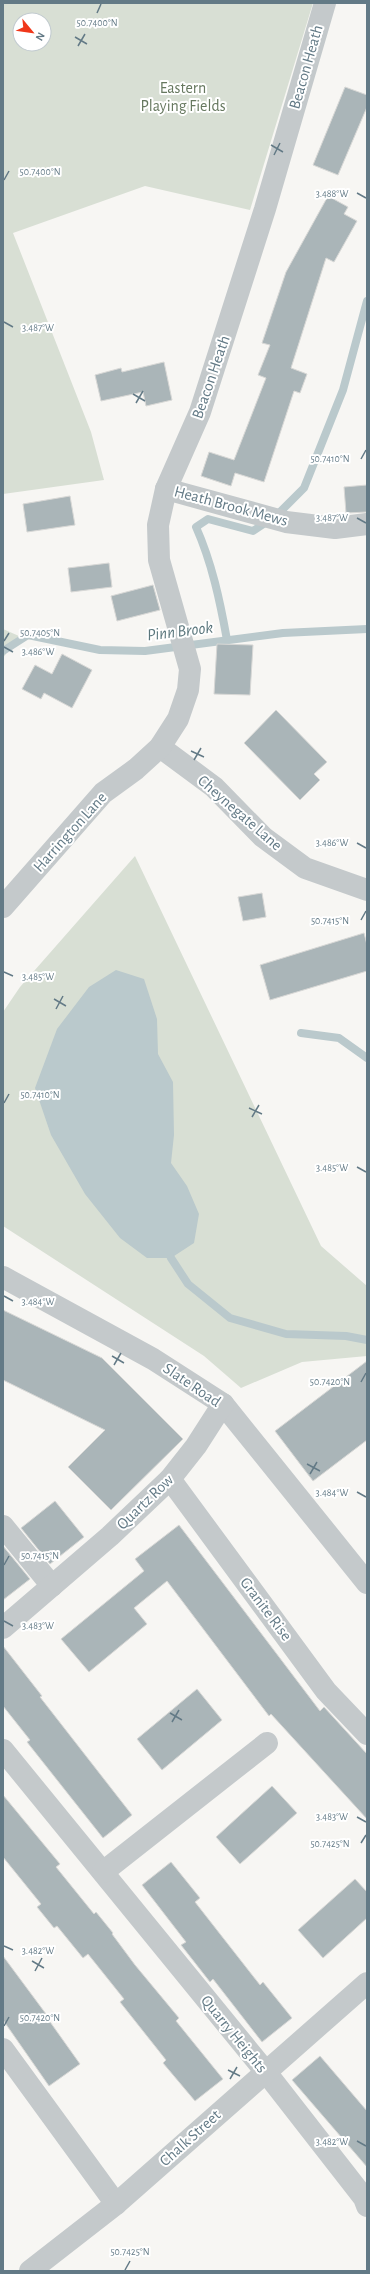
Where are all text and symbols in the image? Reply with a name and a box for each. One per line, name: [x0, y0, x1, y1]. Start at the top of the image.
north arrow: [12, 12, 52, 52]
text: 50.7400°N: [76, 18, 118, 28]
street label: Beacon Heath: [286, 23, 326, 111]
text: N: [34, 31, 47, 43]
park label: Eastern Playing Fields: [140, 80, 226, 115]
text: 50.7400°N: [19, 167, 61, 177]
text: 3.488°W: [316, 189, 348, 199]
text: 3.487°W: [22, 323, 54, 333]
street label: Beacon Heath: [189, 333, 233, 421]
text: 50.7410°N: [310, 454, 350, 464]
street label: Heath Brook Mews: [172, 483, 290, 529]
text: 3.487°W: [316, 513, 348, 523]
water label: Pinn Brook: [146, 618, 214, 643]
text: 50.7405°N: [20, 628, 60, 638]
text: 3.486°W: [22, 647, 54, 657]
street label: Cheynegate Lane: [194, 772, 285, 854]
street label: Harrington Lane: [30, 789, 110, 875]
text: 3.486°W: [316, 838, 348, 848]
text: 50.7415°N: [311, 916, 349, 926]
text: 3.485°W: [22, 972, 54, 982]
text: 50.7410°N: [20, 1090, 60, 1100]
text: 3.485°W: [316, 1163, 348, 1173]
text: 3.484°W: [22, 1297, 54, 1307]
street label: Slate Road: [160, 1360, 224, 1410]
text: 50.7420°N: [310, 1377, 350, 1387]
street label: Quartz Row: [114, 1471, 177, 1533]
text: 3.484°W: [316, 1488, 348, 1498]
text: 50.7415°N: [21, 1551, 59, 1561]
street label: Granite Rise: [237, 1574, 295, 1644]
text: 3.483°W: [22, 1621, 54, 1631]
text: 3.483°W: [316, 1812, 348, 1822]
text: 50.7425°N: [310, 1839, 350, 1849]
text: 3.482°W: [22, 1946, 54, 1956]
street label: Quarry Heights: [197, 1992, 270, 2076]
text: 50.7420°N: [20, 2013, 60, 2023]
street label: Chalk Street: [157, 2107, 223, 2169]
text: 3.482°W: [316, 2137, 348, 2147]
text: 50.7425°N: [110, 2247, 150, 2257]

